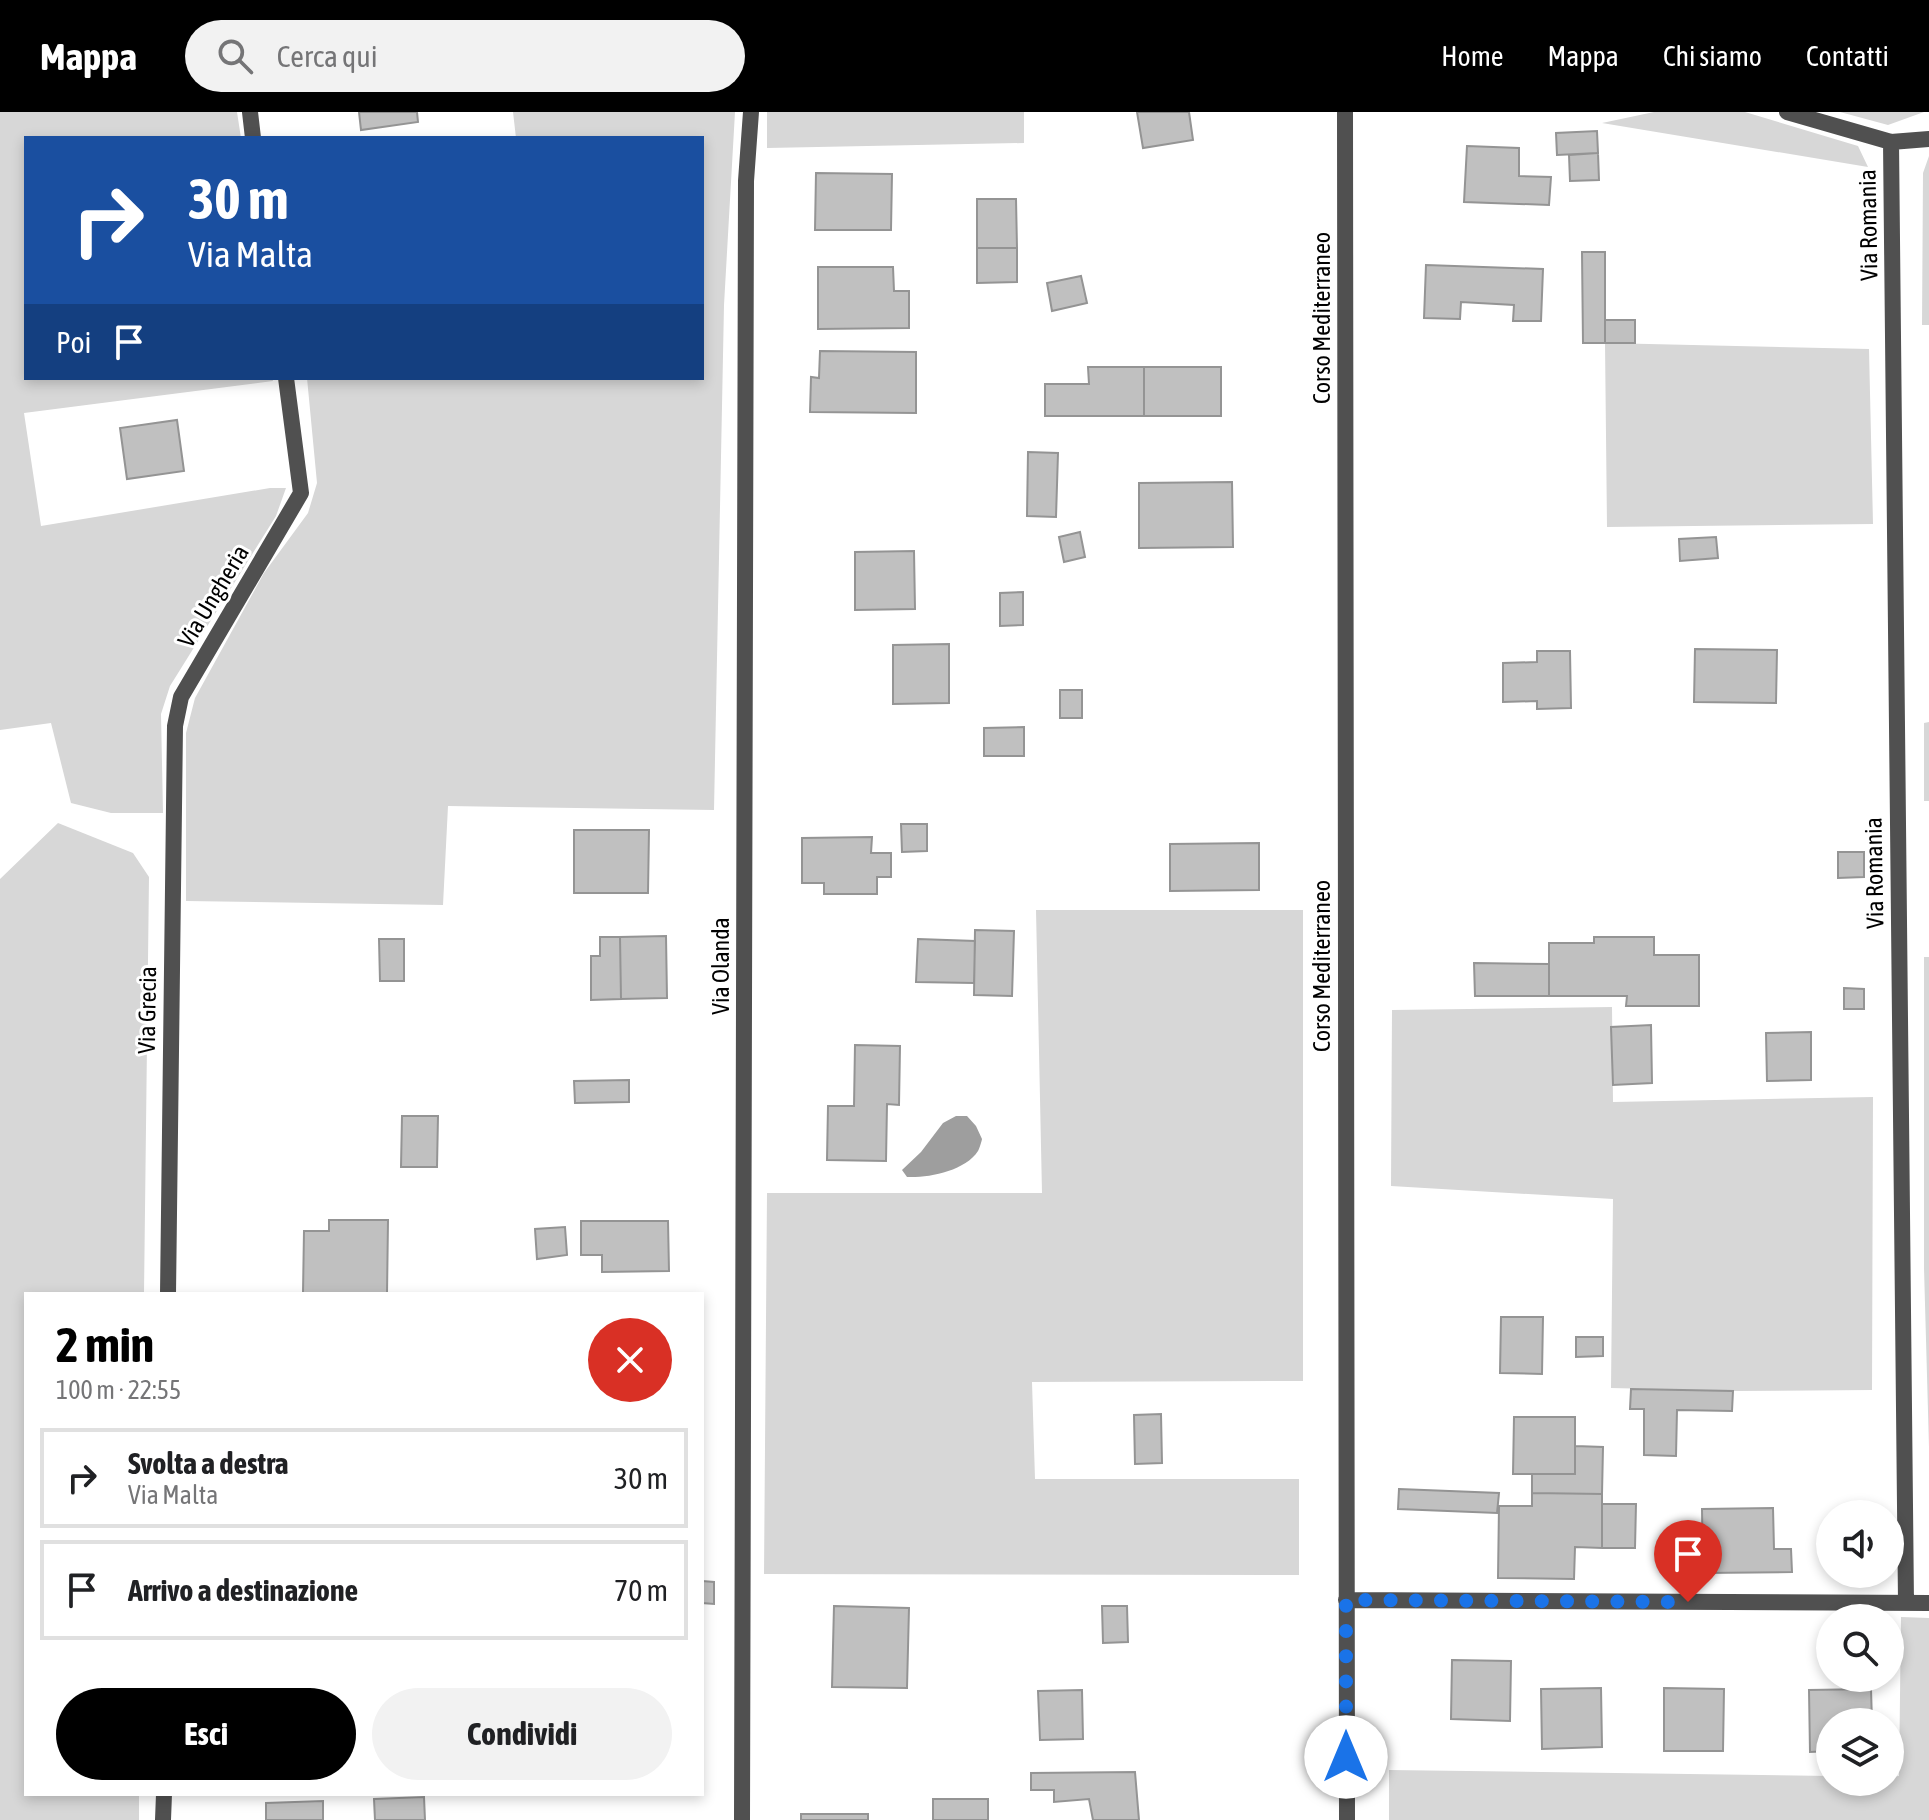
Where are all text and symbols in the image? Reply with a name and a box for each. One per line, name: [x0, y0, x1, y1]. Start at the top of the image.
search box: [185, 20, 745, 92]
icon: search: [213, 34, 257, 78]
text: Mappa: [40, 35, 137, 78]
text: Cerca qui: [277, 39, 378, 73]
text: Home: [1441, 40, 1504, 72]
text: Mappa: [1548, 40, 1619, 72]
text: Chi siamo: [1663, 40, 1762, 72]
text: Contatti: [1806, 40, 1889, 72]
text: 30 m: [188, 167, 289, 231]
icon: right: [56, 168, 160, 272]
street label: Via Romania: [1854, 169, 1882, 281]
street label: Corso Mediterraneo: [1308, 232, 1335, 404]
text: Via Malta: [188, 233, 313, 275]
icon: arrive: [107, 320, 151, 364]
text: Poi: [56, 325, 91, 359]
street label: Via Ungheria: [172, 540, 254, 652]
street label: Via Romania: [1860, 817, 1888, 929]
street label: Corso Mediterraneo: [1308, 880, 1335, 1052]
street label: Via Olanda: [707, 917, 734, 1015]
street label: Via Grecia: [133, 966, 161, 1054]
text: 2 min: [56, 1317, 154, 1372]
button: close: [588, 1318, 672, 1402]
text: 100 m · 22:55: [56, 1375, 181, 1405]
text: Svolta a destra: [128, 1446, 288, 1480]
icon: right: [60, 1456, 104, 1500]
text: 30 m: [614, 1461, 668, 1495]
text: Via Malta: [128, 1480, 218, 1510]
map controls: [1816, 1500, 1904, 1796]
button: sound: [1816, 1500, 1904, 1588]
pin: [1654, 1520, 1722, 1602]
icon: arrive: [1666, 1532, 1710, 1576]
icon: arrive: [60, 1568, 104, 1612]
text: Arrivo a destinazione: [128, 1573, 358, 1607]
text: 70 m: [614, 1573, 668, 1607]
button: search: [1816, 1604, 1904, 1692]
button: Esci: [56, 1688, 356, 1780]
button: Condividi: [372, 1688, 672, 1780]
button: layers: [1816, 1708, 1904, 1796]
position arrow: [1304, 1715, 1388, 1799]

